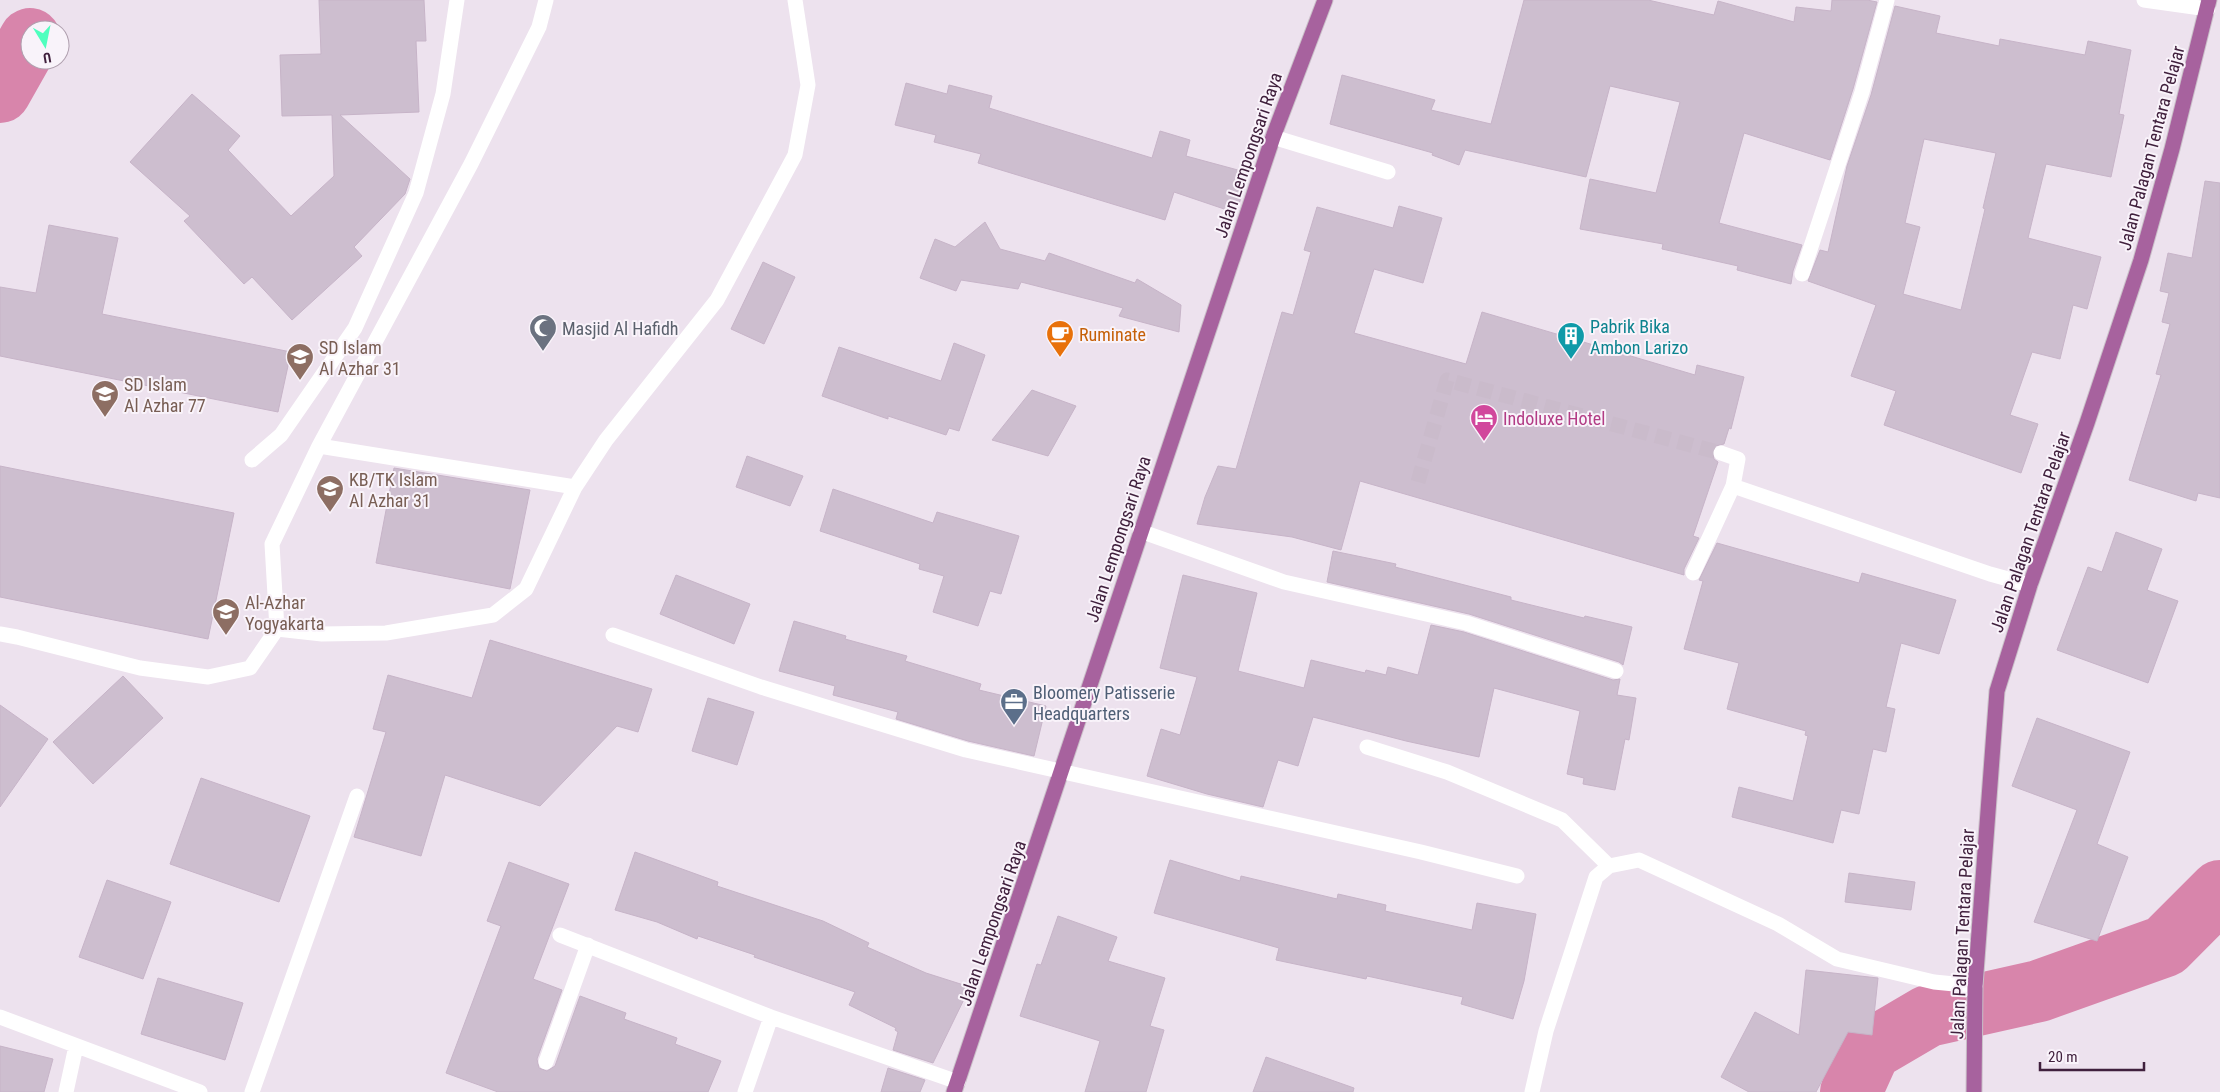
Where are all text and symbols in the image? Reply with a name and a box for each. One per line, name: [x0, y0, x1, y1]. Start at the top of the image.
north arrow: [20, 20, 70, 70]
street label: Jalan Palagan Tentara Pelajar: [2114, 43, 2189, 253]
text: U: [42, 49, 53, 66]
street label: Jalan Lempongsari Raya: [1210, 70, 1286, 240]
mosque icon: Masjid Al Hafidh: [528, 313, 558, 352]
place label: Pabrik Bika Ambon Larizo: [1590, 316, 1688, 358]
place label: Masjid Al Hafidh: [562, 318, 679, 339]
cafe icon: Ruminate: [1045, 319, 1075, 358]
building icon: Pabrik Bika Ambon Larizo: [1556, 321, 1586, 360]
place label: Ruminate: [1079, 324, 1146, 345]
place label: SD Islam Al Azhar 31: [319, 337, 401, 379]
school or university icon: SD Islam Al Azhar 31: [285, 342, 315, 381]
place label: SD Islam Al Azhar 77: [124, 374, 206, 416]
school or university icon: SD Islam Al Azhar 77: [90, 379, 120, 418]
hotel icon: Indoluxe Hotel: [1469, 403, 1499, 442]
place label: Indoluxe Hotel: [1503, 408, 1605, 429]
street label: Jalan Palagan Tentara Pelajar: [1986, 428, 2074, 635]
street label: Jalan Lempongsari Raya: [1081, 453, 1155, 625]
place label: KB/TK Islam Al Azhar 31: [349, 469, 438, 511]
school or university icon: KB/TK Islam Al Azhar 31: [315, 474, 345, 513]
place label: Al-Azhar Yogyakarta: [245, 592, 324, 634]
school or university icon: Al-Azhar Yogyakarta: [211, 597, 241, 636]
place label: Bloomery Patisserie Headquarters: [1033, 682, 1175, 724]
office icon: Bloomery Patisserie Headquarters: [999, 687, 1029, 726]
street label: Jalan Palagan Tentara Pelajar: [1946, 828, 1978, 1040]
street label: Jalan Lempongsari Raya: [954, 838, 1030, 1008]
scale bar: [2040, 1040, 2144, 1072]
text: 20 m: [2048, 1048, 2078, 1066]

